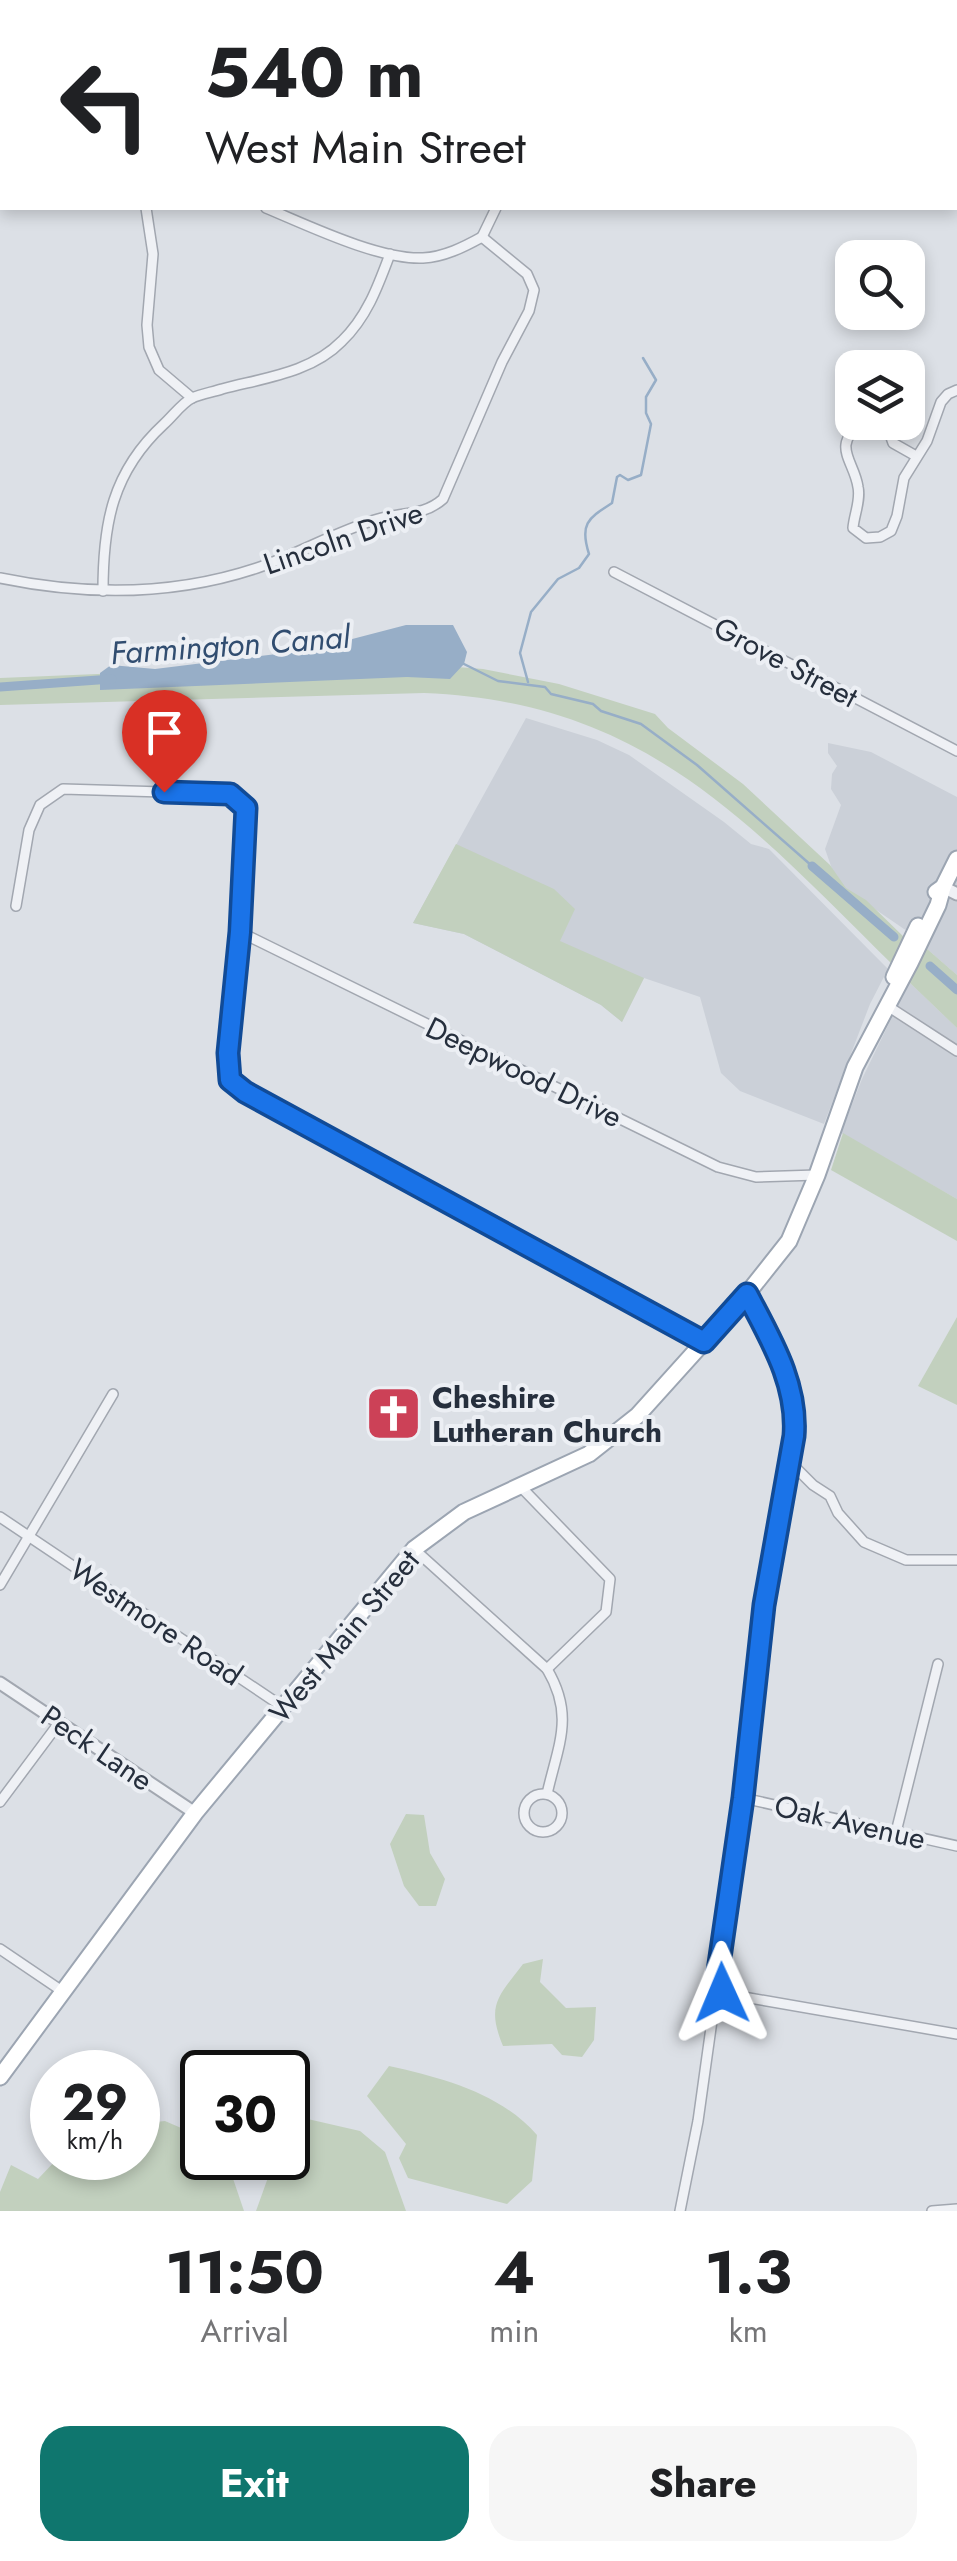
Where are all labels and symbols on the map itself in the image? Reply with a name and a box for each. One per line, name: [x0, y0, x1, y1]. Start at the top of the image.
street label: Lincoln Drive: [257, 491, 429, 585]
street label: Grove Street: [706, 606, 866, 718]
water label: Farmington Canal: [109, 614, 353, 676]
pin: [122, 690, 207, 793]
street label: Deepwood Drive: [419, 1006, 629, 1138]
place label: Cheshire Lutheran Church: [432, 1376, 662, 1453]
church icon: Cheshire Lutheran Church: [363, 1384, 423, 1444]
street label: West Main Street: [259, 1540, 430, 1732]
street label: Westmore Road: [61, 1548, 251, 1696]
street label: Peck Lane: [32, 1695, 162, 1801]
street label: Oak Avenue: [770, 1784, 930, 1860]
position arrow: [670, 1941, 774, 2045]
speed limit sign: 30: [180, 2050, 310, 2180]

